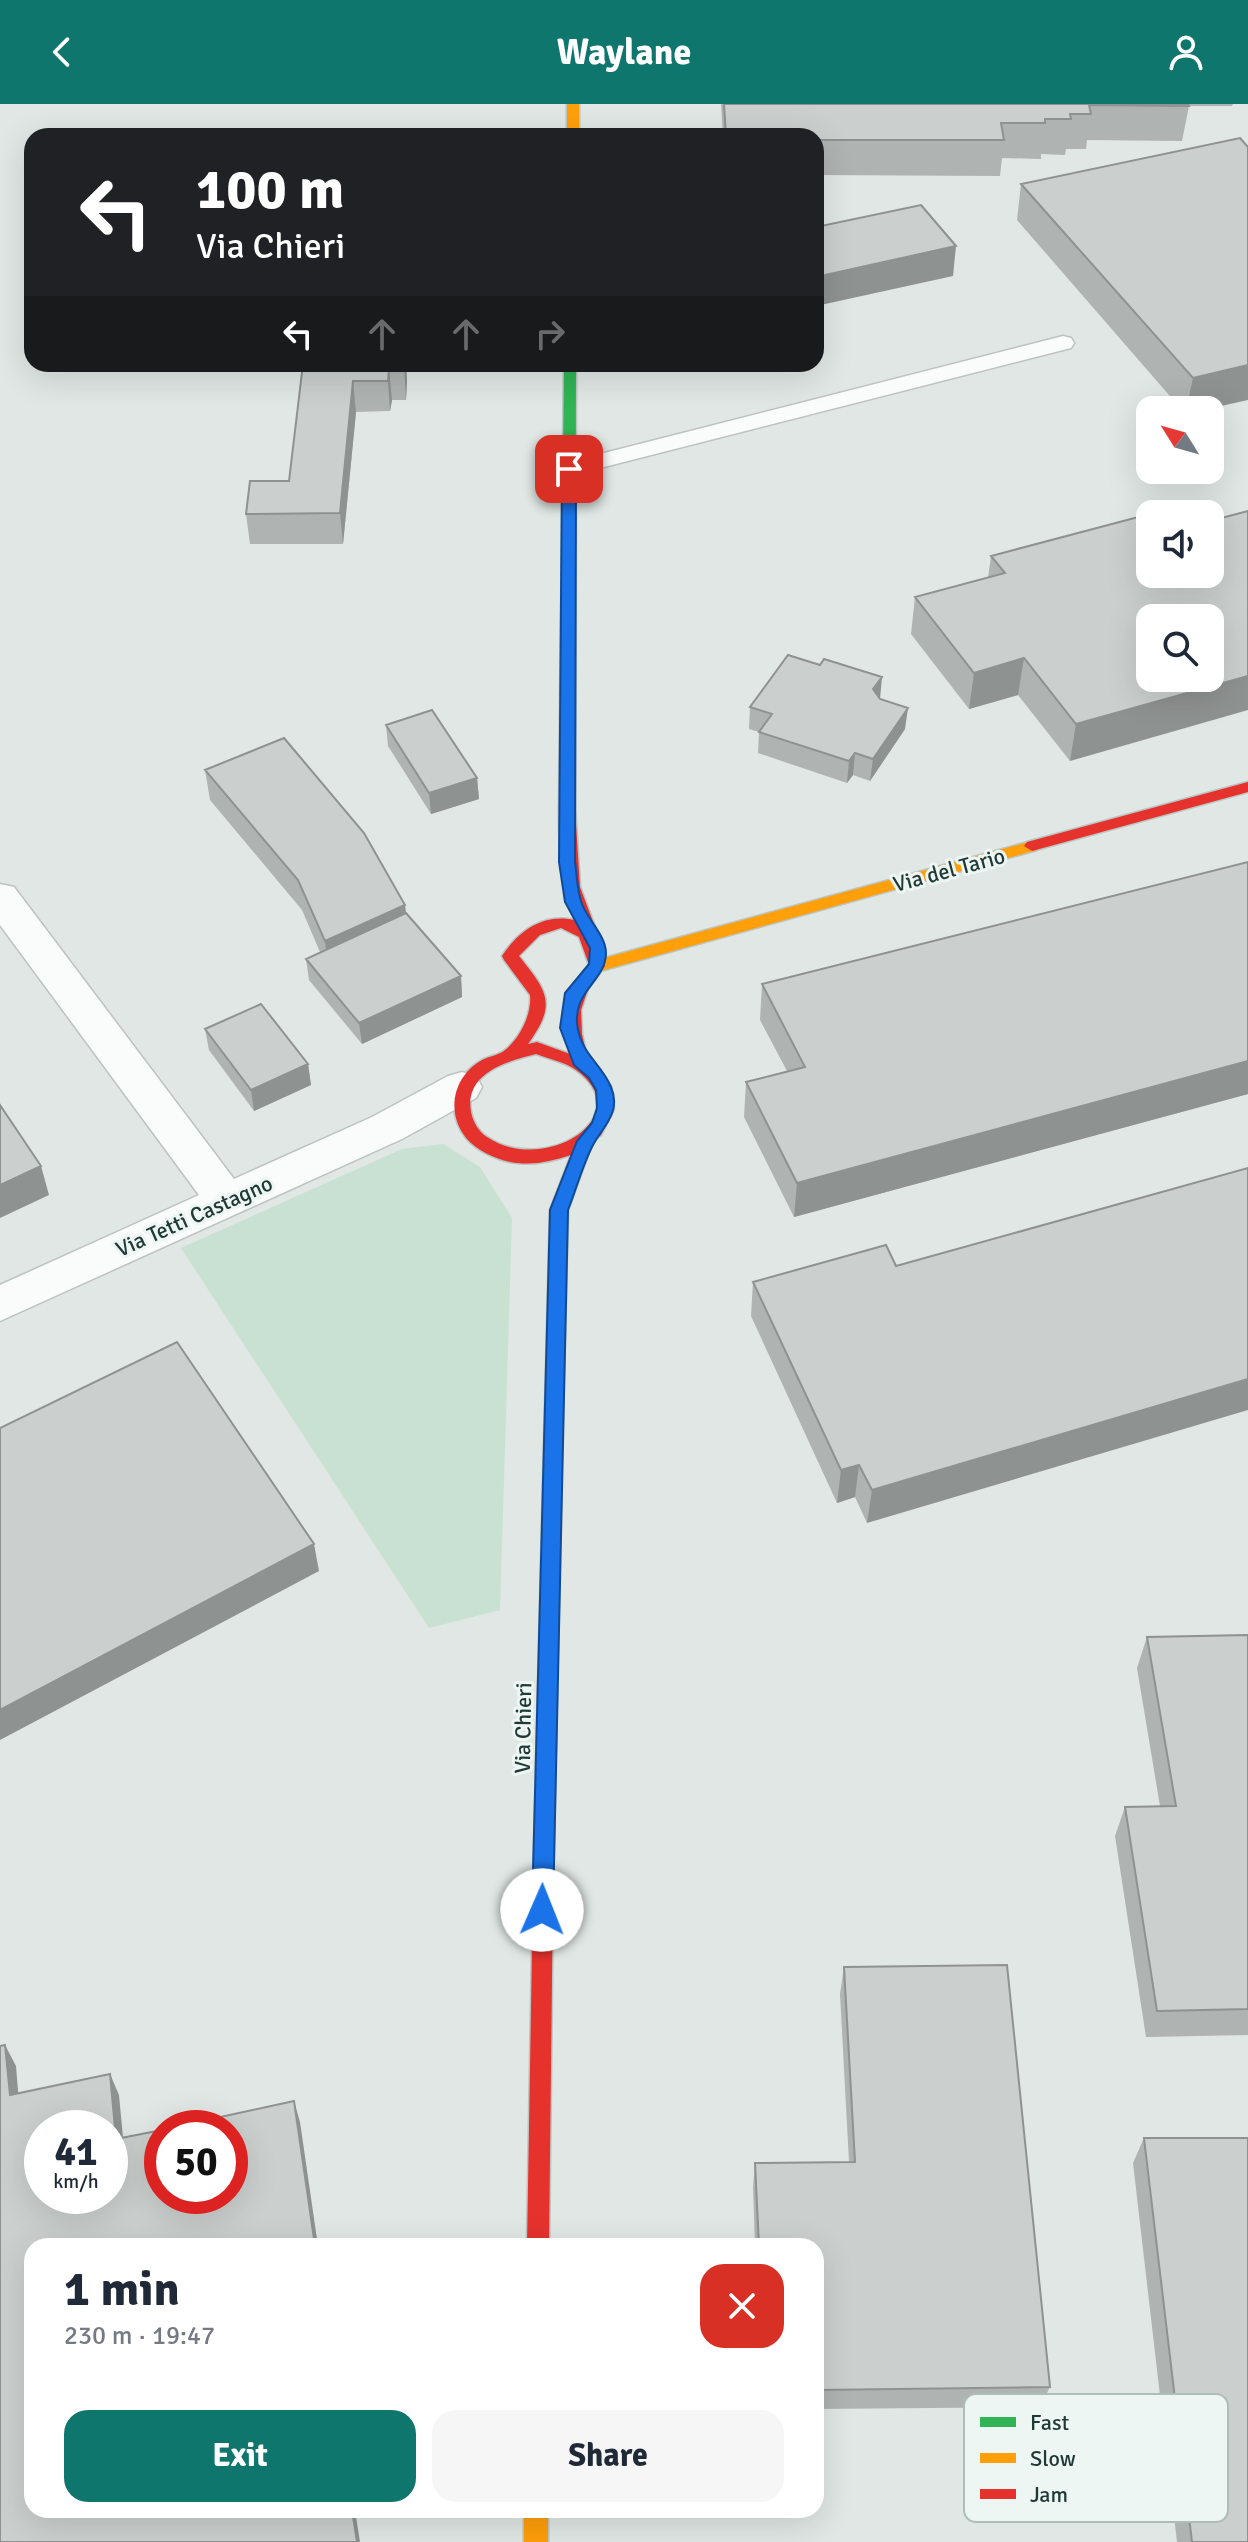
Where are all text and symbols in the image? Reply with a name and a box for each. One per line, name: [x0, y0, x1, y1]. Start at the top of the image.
icon: back: [40, 30, 84, 74]
text: Waylane: [557, 30, 691, 75]
icon: person: [1164, 30, 1208, 74]
text: 100 m: [196, 155, 344, 224]
icon: left: [64, 160, 168, 264]
text: Via Chieri: [196, 224, 345, 269]
icon: left: [276, 312, 320, 356]
icon: ahead: [360, 312, 404, 356]
icon: ahead: [444, 312, 488, 356]
icon: right: [528, 312, 572, 356]
north arrow: [1136, 396, 1224, 484]
map controls: [1136, 396, 1224, 692]
pin: [535, 435, 603, 503]
icon: arrive: [547, 447, 591, 491]
button: sound: [1136, 500, 1224, 588]
button: search: [1136, 604, 1224, 692]
street label: Via del Tario: [890, 842, 1008, 898]
street label: Via Tetti Castagno: [111, 1169, 277, 1263]
street label: Via Chieri: [509, 1682, 537, 1774]
position arrow: [500, 1868, 584, 1952]
speed limit sign: 50: [144, 2110, 248, 2214]
text: 41: [54, 2127, 98, 2177]
text: km/h: [53, 2169, 99, 2194]
text: 1 min: [64, 2260, 180, 2319]
button: close: [700, 2264, 784, 2348]
text: 230 m · 19:47: [64, 2320, 215, 2352]
legend: [964, 2394, 1228, 2522]
text: Fast: [1030, 2409, 1070, 2436]
button: Exit: [64, 2410, 416, 2502]
button: Share: [432, 2410, 784, 2502]
text: Slow: [1030, 2445, 1076, 2472]
text: Jam: [1030, 2481, 1068, 2508]

